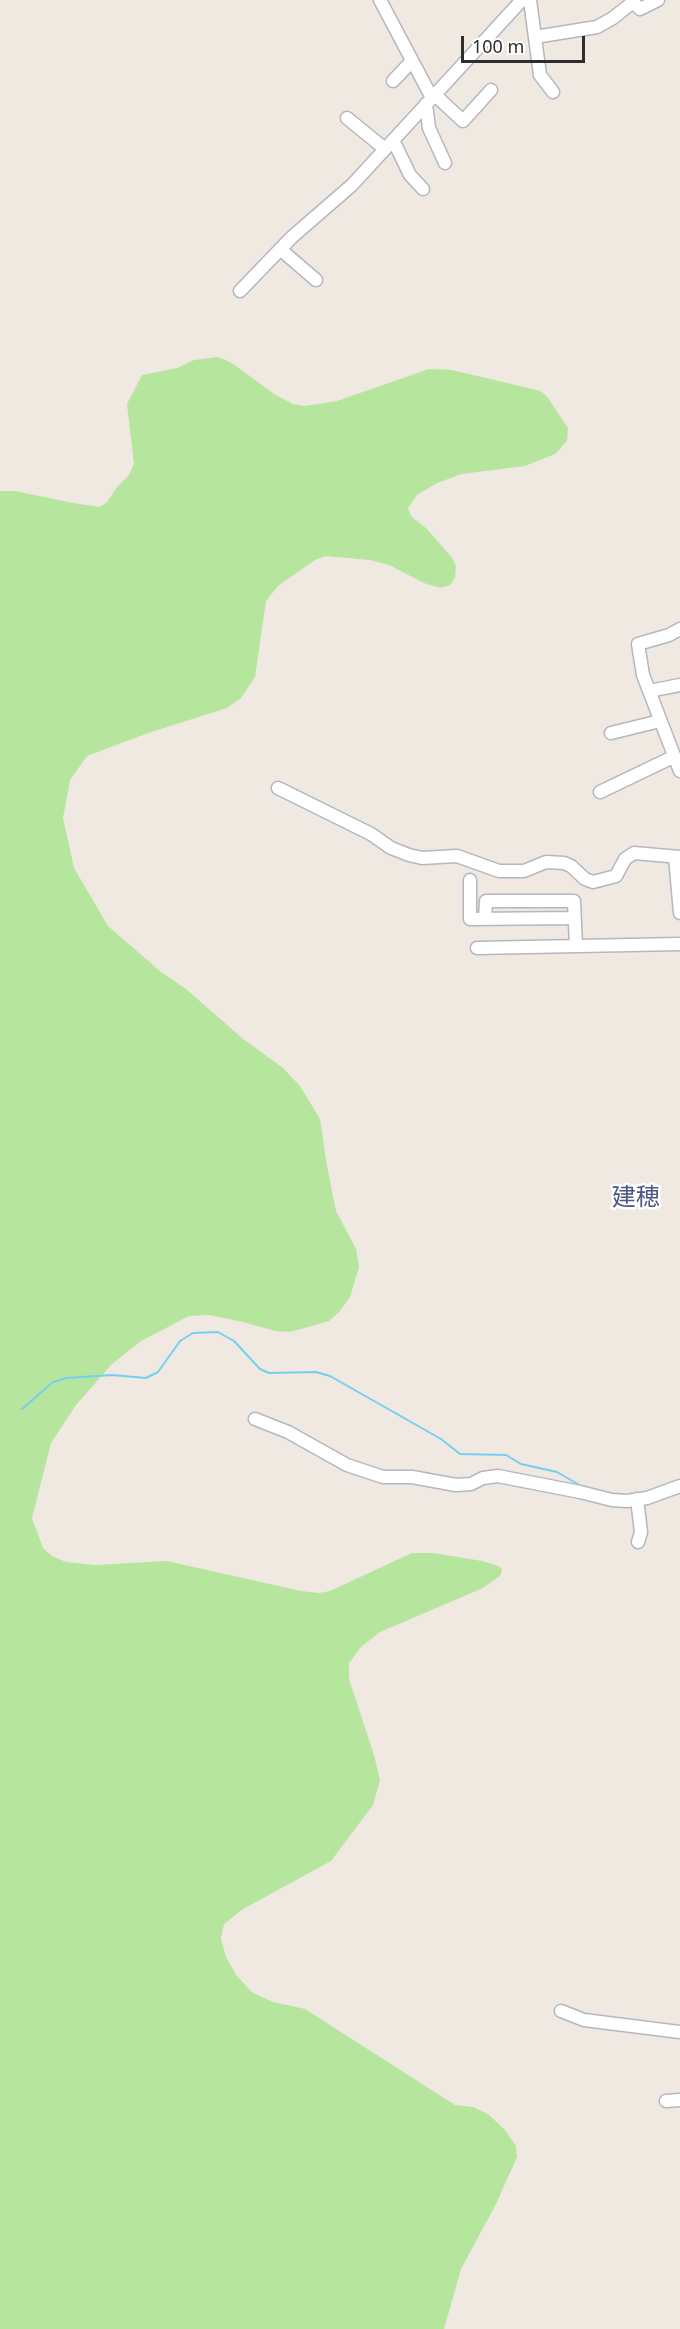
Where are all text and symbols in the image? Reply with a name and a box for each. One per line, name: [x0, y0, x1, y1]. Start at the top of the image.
scale bar: [464, 24, 588, 62]
text: 100 m: [472, 34, 524, 58]
district label: 建穂: [612, 1184, 660, 1212]

